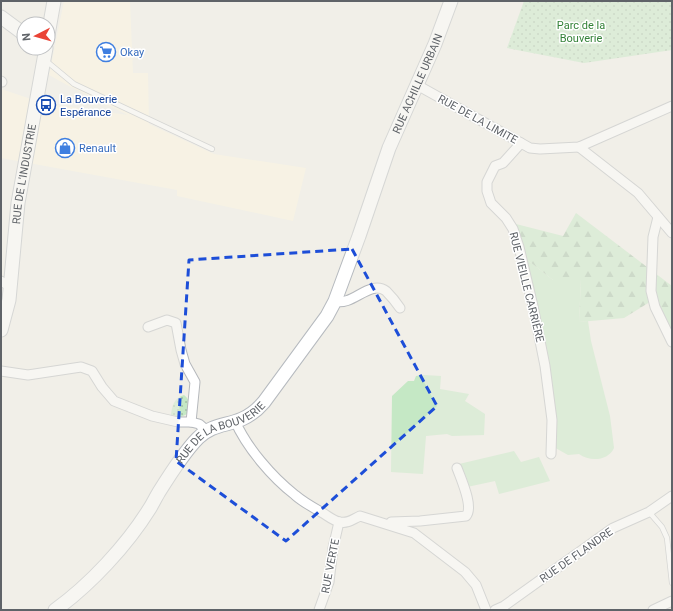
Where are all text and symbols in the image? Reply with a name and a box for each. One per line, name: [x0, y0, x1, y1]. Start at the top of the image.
north arrow: [16, 16, 56, 56]
park label: Parc de la Bouverie: [557, 19, 605, 45]
text: N: [20, 32, 33, 42]
street label: RUE ACHILLE URBAIN: [390, 32, 445, 136]
supermarket icon: Okay: [95, 41, 117, 63]
place label: Okay: [120, 46, 145, 59]
street label: RUE DE LA LIMITE: [436, 92, 520, 147]
place label: La Bouverie Espérance: [60, 93, 117, 119]
bus stop icon: La Bouverie Espérance: [35, 94, 57, 116]
street label: RUE DE L'INDUSTRIE: [10, 123, 39, 225]
shop icon: Renault: [54, 137, 76, 159]
place label: Renault: [79, 142, 116, 155]
street label: RUE VIEILLE CARRIÈRE: [507, 231, 547, 344]
street label: RUE DE LA BOUVERIE: [174, 399, 268, 466]
street label: RUE DE FLANDRE: [537, 525, 615, 586]
street label: RUE VERTE: [319, 538, 342, 594]

